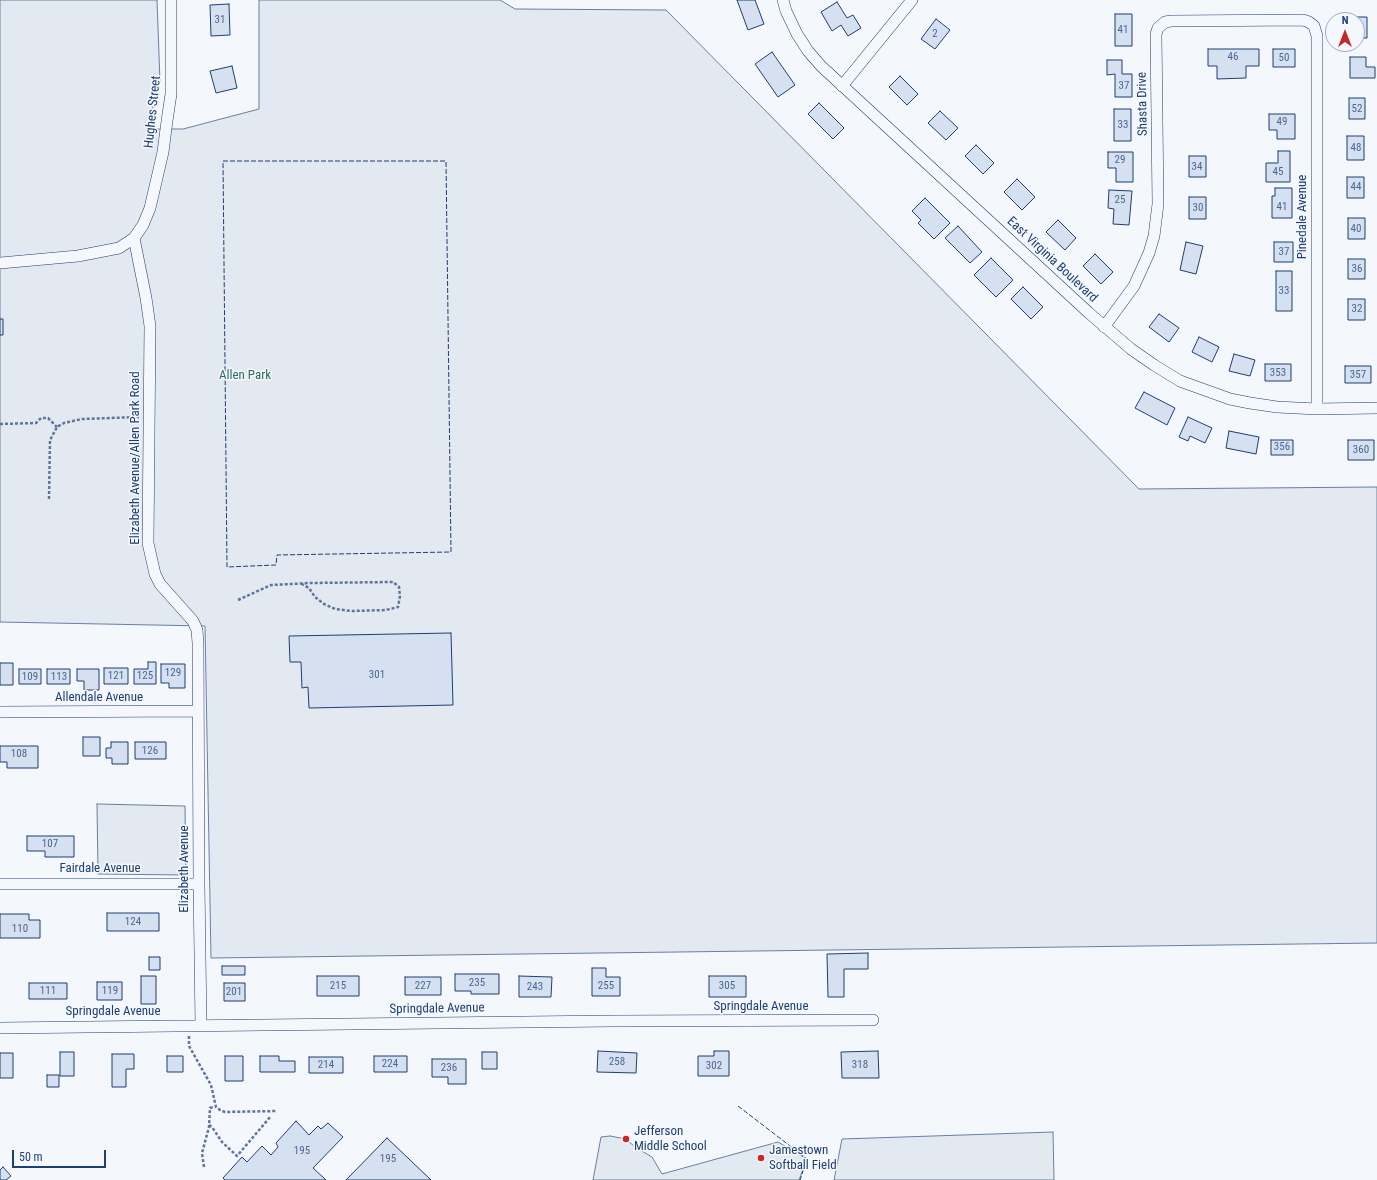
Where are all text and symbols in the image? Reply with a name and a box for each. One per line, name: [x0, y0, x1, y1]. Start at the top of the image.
north arrow: [1325, 12, 1365, 52]
house number: 31: [215, 13, 225, 27]
text: N: [1342, 14, 1348, 27]
house number: 41: [1118, 23, 1128, 37]
house number: 2: [932, 27, 938, 41]
house number: 46: [1228, 50, 1238, 64]
house number: 50: [1279, 51, 1289, 65]
street label: Shasta Drive: [1135, 72, 1151, 136]
street label: Hughes Street: [141, 75, 165, 149]
house number: 37: [1119, 79, 1129, 93]
house number: 52: [1352, 102, 1362, 116]
house number: 49: [1277, 115, 1287, 129]
house number: 33: [1118, 118, 1128, 132]
house number: 48: [1351, 141, 1361, 155]
house number: 29: [1115, 153, 1125, 167]
house number: 34: [1192, 160, 1202, 174]
house number: 45: [1273, 165, 1283, 179]
street label: Pinedale Avenue: [1295, 175, 1311, 259]
house number: 44: [1351, 180, 1361, 194]
house number: 25: [1115, 193, 1125, 207]
house number: 41: [1277, 200, 1287, 214]
house number: 30: [1193, 201, 1203, 215]
street label: East Virginia Boulevard: [1003, 214, 1101, 306]
house number: 40: [1351, 222, 1361, 236]
house number: 37: [1279, 245, 1289, 259]
house number: 36: [1352, 262, 1362, 276]
house number: 33: [1279, 284, 1289, 298]
house number: 32: [1352, 302, 1362, 316]
house number: 353: [1270, 366, 1286, 380]
park label: Allen Park: [219, 368, 271, 384]
house number: 357: [1350, 368, 1366, 382]
street label: Elizabeth Avenue/Allen Park Road: [128, 371, 144, 545]
house number: 356: [1274, 440, 1290, 454]
house number: 360: [1353, 443, 1369, 457]
house number: 129: [165, 666, 181, 680]
house number: 301: [369, 668, 385, 682]
house number: 121: [108, 669, 124, 683]
house number: 125: [137, 669, 153, 683]
house number: 109: [22, 670, 38, 684]
house number: 113: [51, 670, 67, 684]
street label: Allendale Avenue: [55, 690, 143, 706]
house number: 126: [142, 744, 158, 758]
house number: 108: [11, 747, 27, 761]
street label: Elizabeth Avenue: [177, 825, 193, 913]
house number: 107: [42, 837, 58, 851]
street label: Fairdale Avenue: [59, 861, 141, 877]
house number: 124: [125, 915, 141, 929]
house number: 110: [12, 922, 28, 936]
house number: 235: [469, 976, 485, 990]
house number: 215: [330, 979, 346, 993]
house number: 227: [415, 979, 431, 993]
house number: 255: [598, 979, 614, 993]
house number: 305: [719, 979, 735, 993]
house number: 243: [527, 980, 543, 994]
house number: 111: [40, 984, 56, 998]
house number: 119: [102, 984, 118, 998]
house number: 201: [226, 985, 242, 999]
street label: Springdale Avenue: [714, 999, 808, 1015]
street label: Springdale Avenue: [389, 1000, 485, 1018]
street label: Springdale Avenue: [66, 1004, 160, 1020]
house number: 258: [609, 1055, 625, 1069]
house number: 224: [382, 1057, 398, 1071]
house number: 214: [318, 1058, 334, 1072]
house number: 318: [852, 1058, 868, 1072]
house number: 302: [706, 1059, 722, 1073]
house number: 236: [441, 1061, 457, 1075]
place label: Jefferson Middle School: [634, 1124, 707, 1155]
marker: Jefferson Middle School: [621, 1134, 631, 1144]
scale bar: [14, 1142, 108, 1168]
place label: Jamestown Softball Field: [769, 1143, 837, 1174]
house number: 195: [294, 1144, 310, 1158]
text: 50 m: [19, 1150, 43, 1164]
house number: 195: [380, 1152, 396, 1166]
marker: Jamestown Softball Field: [756, 1153, 766, 1163]

